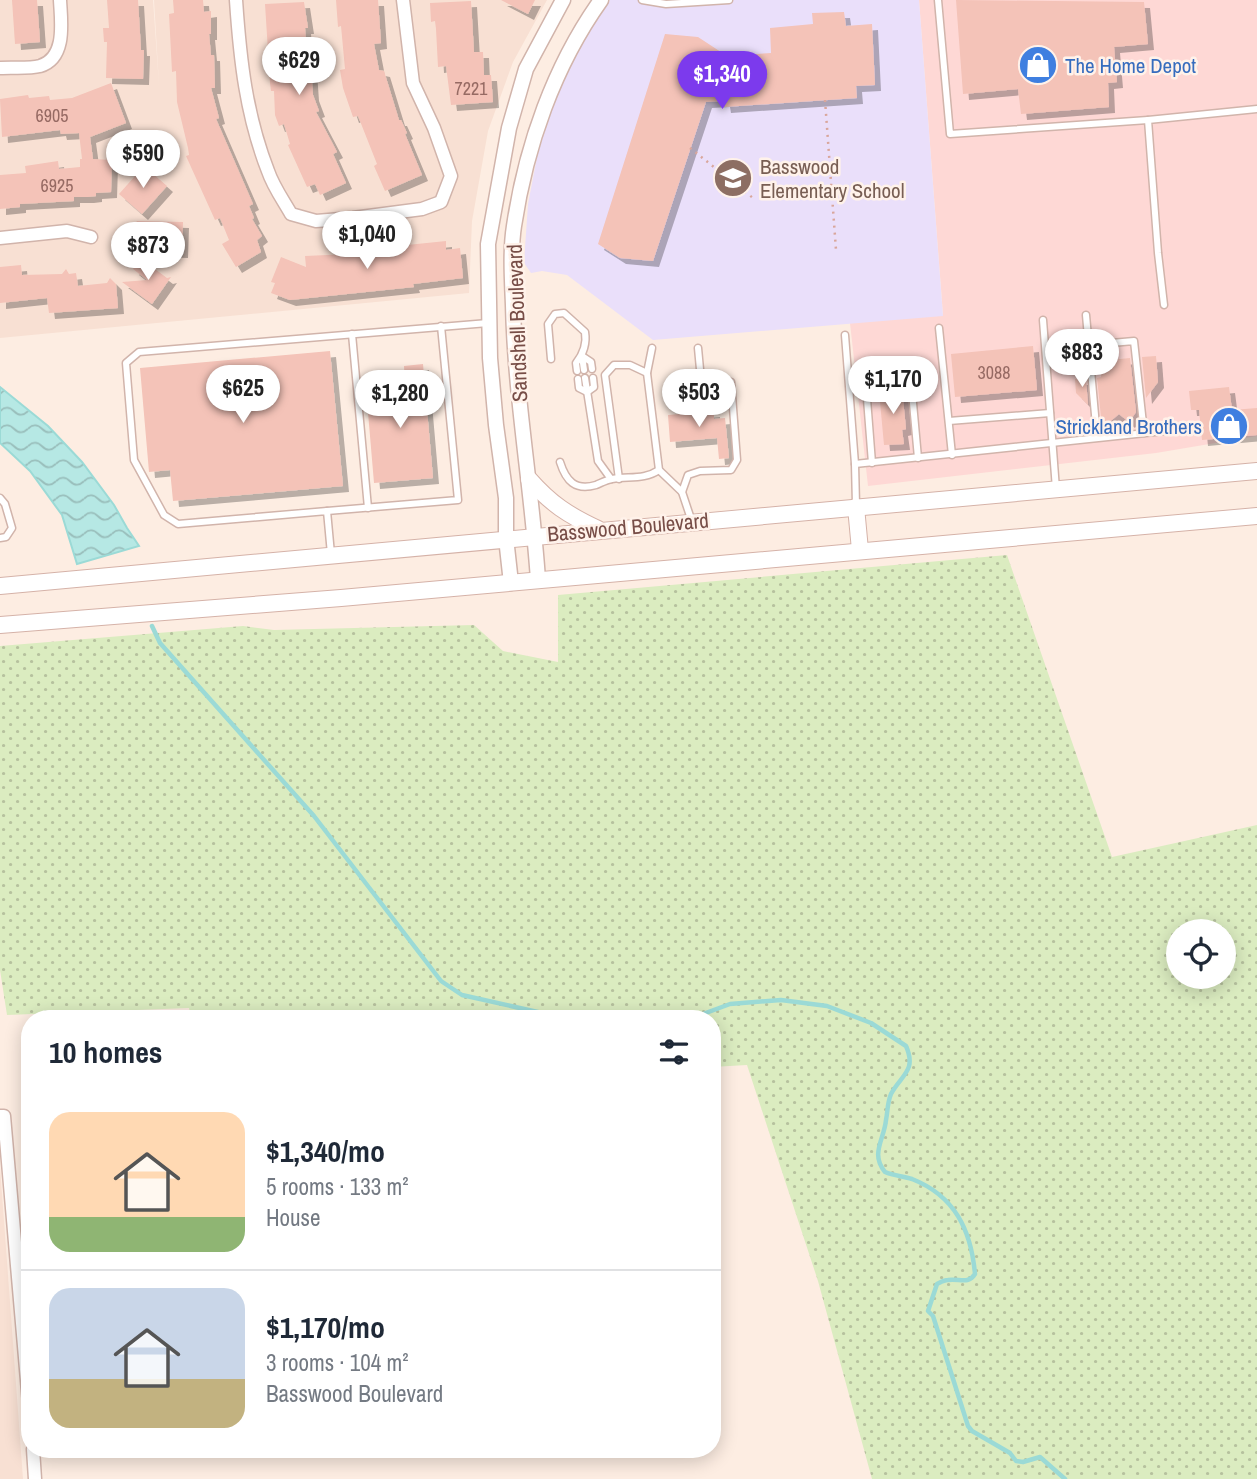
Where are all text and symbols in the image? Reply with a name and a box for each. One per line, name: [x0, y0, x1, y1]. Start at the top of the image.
pin: $629: [258, 38, 340, 97]
text: $629: [278, 44, 320, 75]
shop icon: The Home Depot: [1017, 44, 1059, 86]
place label: The Home Depot: [1065, 51, 1196, 80]
pin: $1,340: [665, 52, 779, 111]
text: $1,340: [693, 58, 751, 89]
house number: 7221: [455, 76, 488, 101]
house number: 6905: [36, 103, 68, 128]
pin: $590: [102, 130, 184, 190]
text: $590: [122, 137, 164, 168]
place label: Basswood Elementary School: [760, 152, 905, 205]
school or university icon: Basswood Elementary School: [712, 157, 754, 199]
house number: 6925: [41, 173, 73, 198]
pin: $1,040: [310, 212, 424, 271]
text: $1,040: [338, 218, 396, 249]
pin: $873: [107, 222, 189, 282]
text: $873: [127, 229, 169, 260]
street label: Sandshell Boulevard: [500, 244, 534, 402]
pin: $883: [1041, 330, 1123, 389]
text: $883: [1061, 336, 1103, 367]
pin: $1,170: [836, 356, 950, 416]
house number: 3088: [978, 360, 1010, 385]
text: $1,170: [864, 363, 922, 394]
pin: $625: [202, 366, 284, 425]
pin: $1,280: [343, 370, 457, 430]
pin: $503: [658, 370, 740, 429]
text: $625: [222, 372, 264, 403]
text: $503: [678, 376, 720, 407]
text: $1,280: [371, 377, 429, 408]
shop icon: Strickland Brothers: [1208, 405, 1250, 447]
place label: Strickland Brothers: [1056, 412, 1202, 441]
street label: Basswood Boulevard: [546, 506, 710, 548]
map controls: [1166, 919, 1236, 989]
button: locate: [1166, 919, 1236, 989]
text: 10 homes: [49, 1032, 163, 1072]
icon: filters: [655, 1033, 693, 1071]
text: $1,340/mo: [266, 1131, 385, 1171]
icon: home: [105, 1140, 189, 1224]
text: 5 rooms · 133 m²: [266, 1171, 409, 1202]
text: House: [266, 1202, 321, 1233]
text: $1,170/mo: [266, 1307, 385, 1347]
icon: home: [105, 1316, 189, 1400]
text: 3 rooms · 104 m²: [266, 1347, 409, 1378]
text: Basswood Boulevard: [266, 1378, 443, 1409]

